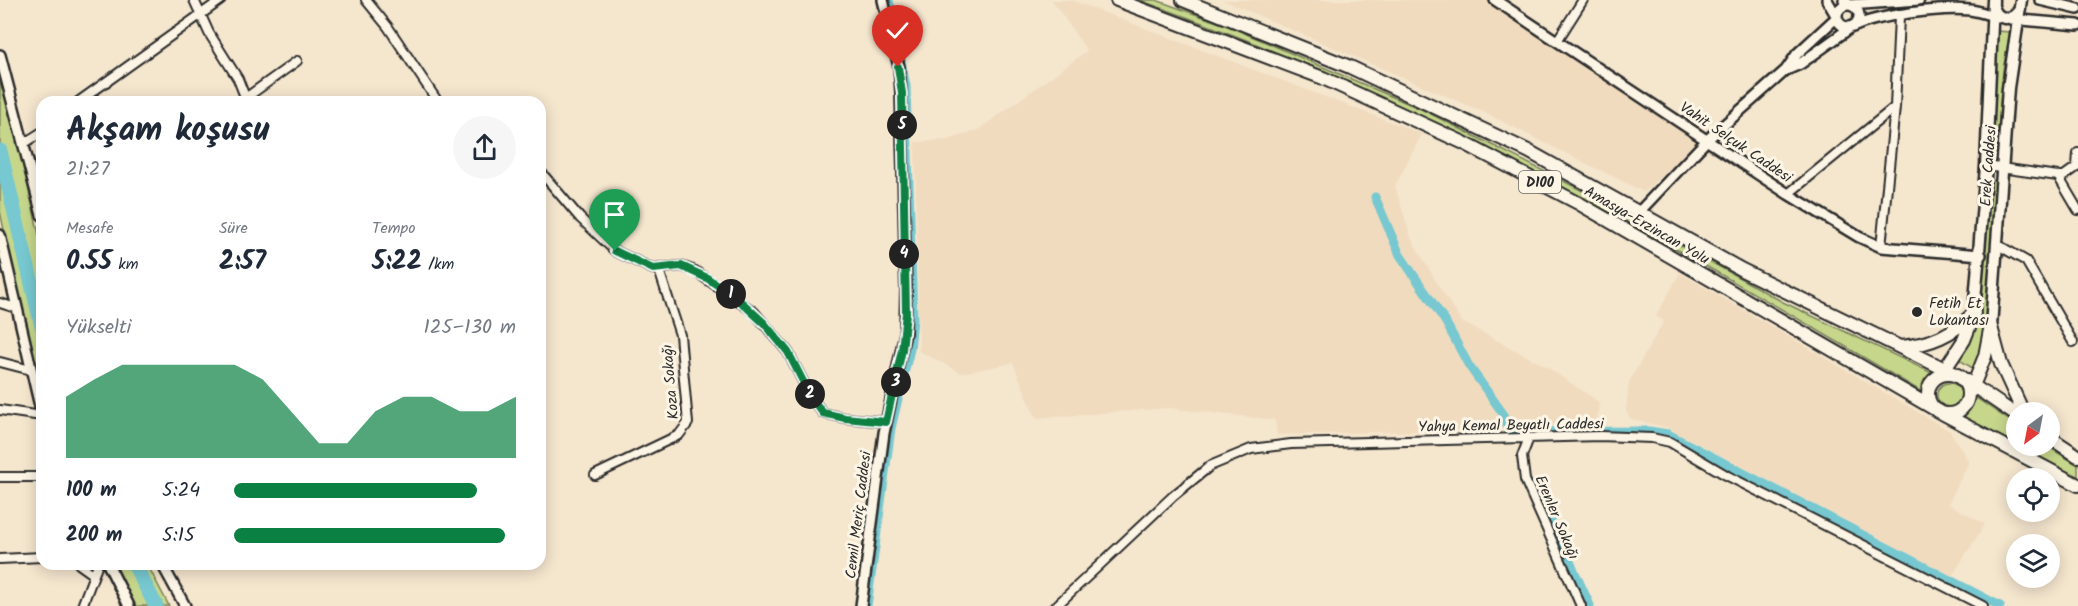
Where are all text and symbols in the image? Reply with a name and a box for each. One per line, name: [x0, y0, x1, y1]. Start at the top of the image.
pin: [872, 5, 923, 67]
icon: check: [881, 14, 914, 47]
street label: Vahit Selçuk Caddesi: [1674, 96, 1798, 190]
text: Akşam koşusu: [66, 105, 269, 158]
pin: 5: [887, 110, 917, 140]
text: 5: [898, 112, 906, 137]
button: share: [453, 116, 516, 179]
street label: Erek Caddesi: [1974, 123, 2004, 207]
text: 21:27: [66, 154, 110, 186]
road number: D100: [1519, 171, 1561, 193]
street label: Amasya-Erzincan Yolu: [1579, 180, 1714, 272]
pin: [589, 189, 640, 251]
icon: arrive: [598, 198, 631, 231]
text: Mesafe: [66, 216, 113, 241]
text: Süre: [219, 216, 248, 241]
text: Tempo: [372, 216, 415, 241]
pin: 4: [889, 239, 919, 269]
text: 0.55: [66, 241, 112, 283]
text: 2:57: [219, 241, 266, 283]
text: 5:22: [372, 241, 422, 283]
text: 4: [900, 241, 908, 266]
text: km: [112, 252, 138, 277]
text: /km: [422, 252, 454, 277]
pin: 1: [716, 279, 746, 309]
text: 1: [729, 281, 733, 306]
place label: Fetih Et Lokantası: [1929, 292, 1989, 333]
marker: Fetih Et Lokantası: [1910, 305, 1924, 319]
text: Yükselti: [66, 312, 131, 344]
text: 125–130 m: [424, 312, 516, 344]
street label: Koza Sokağı: [656, 343, 686, 420]
pin: 3: [881, 367, 911, 397]
text: 3: [892, 369, 900, 394]
pin: 2: [795, 379, 825, 409]
text: 2: [805, 381, 815, 406]
north arrow: [2006, 402, 2060, 456]
map controls: [2006, 402, 2060, 588]
street label: Yahya Kemal Beyatlı Caddesi: [1418, 412, 1605, 440]
street label: Cemil Meriç Caddesi: [839, 448, 879, 580]
button: locate: [2006, 468, 2060, 522]
street label: Erenler Sokağı: [1528, 471, 1585, 563]
text: 100 m: [66, 475, 117, 507]
text: 5:24: [162, 475, 200, 507]
text: 200 m: [66, 520, 122, 552]
text: 5:15: [162, 520, 195, 552]
button: layers: [2006, 534, 2060, 588]

